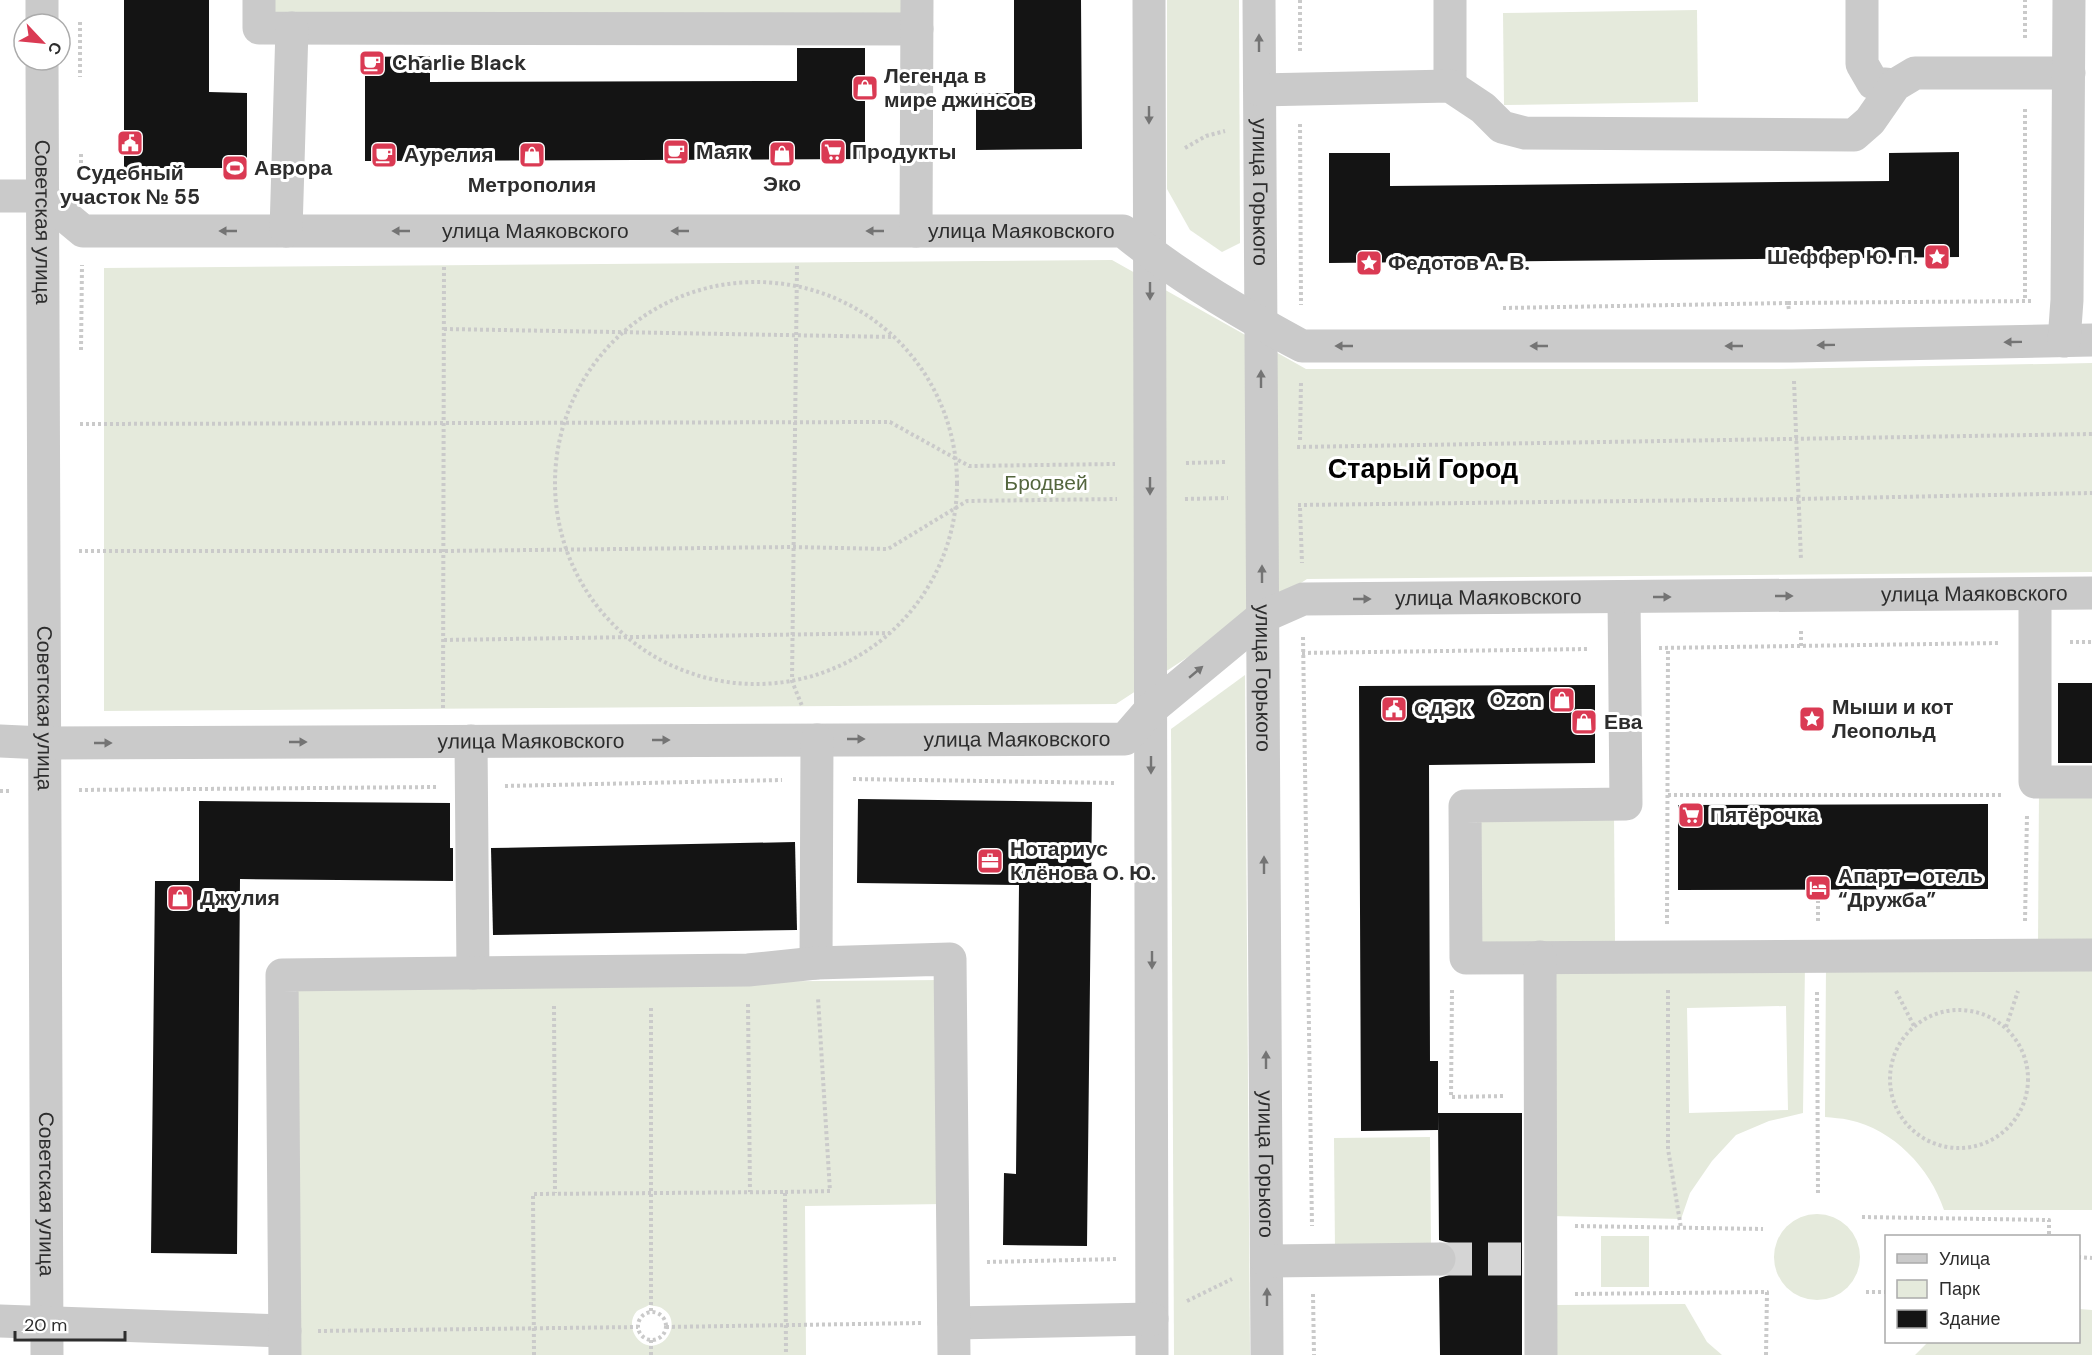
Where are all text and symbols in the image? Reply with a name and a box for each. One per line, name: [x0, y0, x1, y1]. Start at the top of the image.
north arrow: [12, 12, 72, 72]
one-way arrow: [1254, 34, 1264, 53]
text: С: [43, 39, 67, 59]
cafe icon: Charlie Black: [357, 48, 387, 78]
place label: Charlie Black: [392, 49, 527, 77]
place label: Легенда в мире джинсов: [884, 62, 1033, 114]
shop icon: Легенда в мире джинсов: [850, 73, 880, 103]
one-way arrow: [1144, 106, 1154, 125]
street label: улица Горького: [1246, 118, 1275, 266]
public building icon: Судебный участок № 55: [115, 128, 145, 158]
cafe icon: Маяк: [661, 137, 691, 167]
supermarket icon: Продукты: [818, 137, 848, 167]
place label: Маяк: [696, 138, 749, 166]
place label: Продукты: [852, 138, 956, 166]
shop icon: Эко: [767, 139, 797, 169]
street label: Советская улица: [28, 140, 57, 305]
cafe icon: Аурелия: [369, 140, 399, 170]
shop icon: Метрополия: [517, 140, 547, 170]
place label: Аурелия: [404, 141, 494, 169]
sports icon: Аврора: [220, 153, 250, 183]
place label: Аврора: [254, 154, 333, 182]
place label: Судебный участок № 55: [60, 159, 200, 211]
place label: Эко: [763, 170, 801, 198]
place label: Метрополия: [468, 171, 596, 199]
street label: улица Маяковского: [442, 217, 629, 245]
street label: улица Маяковского: [928, 217, 1115, 245]
one-way arrow: [218, 226, 237, 236]
one-way arrow: [392, 226, 411, 236]
one-way arrow: [671, 226, 690, 236]
one-way arrow: [866, 226, 885, 236]
place icon: Шеффер Ю. П.: [1922, 242, 1952, 272]
place label: Шеффер Ю. П.: [1767, 243, 1918, 271]
place icon: Федотов А. В.: [1354, 248, 1384, 278]
place label: Федотов А. В.: [1388, 249, 1530, 277]
one-way arrow: [1145, 281, 1155, 300]
one-way arrow: [2003, 337, 2022, 346]
one-way arrow: [1816, 340, 1835, 350]
one-way arrow: [1334, 341, 1353, 351]
one-way arrow: [1529, 341, 1548, 351]
one-way arrow: [1724, 341, 1743, 351]
one-way arrow: [1256, 370, 1266, 389]
district label: Старый Город: [1328, 451, 1518, 486]
park label: Бродвей: [1004, 469, 1088, 497]
one-way arrow: [1145, 476, 1155, 495]
one-way arrow: [1257, 565, 1267, 584]
street label: улица Маяковского: [1881, 579, 2068, 609]
street label: улица Маяковского: [1395, 583, 1582, 612]
one-way arrow: [1774, 591, 1793, 601]
one-way arrow: [1652, 592, 1671, 601]
one-way arrow: [1352, 594, 1371, 604]
street label: улица Горького: [1249, 604, 1277, 752]
street label: Советская улица: [30, 626, 59, 791]
one-way arrow: [1188, 666, 1203, 679]
shop icon: Ozon: [1547, 685, 1577, 715]
place label: Ozon: [1489, 686, 1542, 714]
place label: Мыши и кот Леопольд: [1832, 693, 1953, 745]
public building icon: СДЭК: [1379, 694, 1409, 724]
place label: СДЭК: [1414, 695, 1472, 723]
place icon: Мыши и кот Леопольд: [1797, 704, 1827, 734]
shop icon: Ева: [1569, 707, 1599, 737]
place label: Ева: [1604, 708, 1643, 736]
street label: улица Маяковского: [924, 725, 1110, 754]
street label: улица Маяковского: [438, 727, 624, 756]
one-way arrow: [846, 734, 865, 744]
one-way arrow: [651, 735, 670, 745]
one-way arrow: [288, 737, 307, 747]
one-way arrow: [93, 738, 112, 747]
one-way arrow: [1146, 755, 1156, 774]
supermarket icon: Пятёрочка: [1676, 800, 1706, 830]
place label: Пятёрочка: [1710, 801, 1819, 829]
place label: Нотариус Клёнова О. Ю.: [1010, 835, 1156, 887]
office icon: Нотариус Клёнова О. Ю.: [975, 846, 1005, 876]
one-way arrow: [1259, 855, 1269, 874]
place label: Апарт - отель “Дружба”: [1838, 862, 1983, 914]
hotel icon: Апарт - отель “Дружба”: [1803, 873, 1833, 903]
shop icon: Джулия: [165, 883, 195, 913]
place label: Джулия: [200, 884, 280, 912]
one-way arrow: [1147, 950, 1157, 969]
one-way arrow: [1261, 1050, 1270, 1069]
street label: улица Горького: [1251, 1090, 1280, 1238]
street label: Советская улица: [32, 1112, 61, 1277]
legend: [1885, 1235, 2080, 1343]
text: Улица: [1939, 1247, 1991, 1271]
text: Парк: [1939, 1277, 1980, 1301]
one-way arrow: [1262, 1287, 1272, 1306]
scale bar: [15, 1304, 124, 1342]
text: Здание: [1939, 1307, 2000, 1331]
text: 20 m: [24, 1313, 67, 1337]

